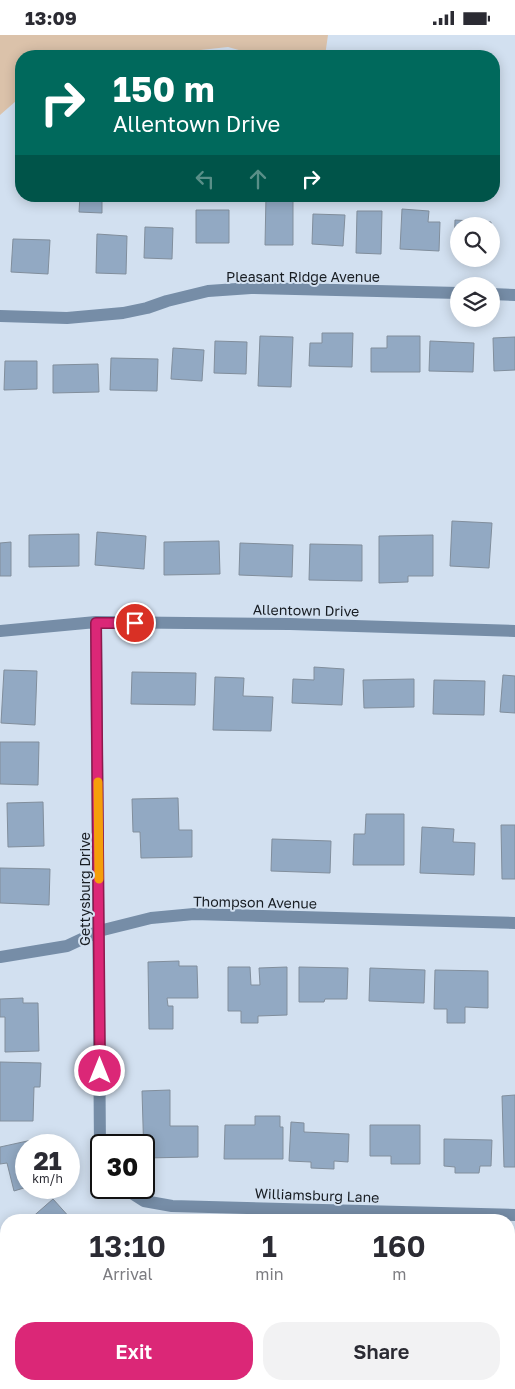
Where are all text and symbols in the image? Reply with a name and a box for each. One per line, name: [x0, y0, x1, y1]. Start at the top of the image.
text: 13:09: [25, 6, 77, 29]
text: 150 m: [113, 68, 215, 110]
icon: right: [30, 70, 95, 135]
text: Allentown Drive: [113, 110, 280, 137]
icon: left: [191, 165, 219, 193]
icon: ahead: [244, 165, 272, 193]
icon: right: [297, 165, 325, 193]
map controls: [450, 217, 500, 327]
button: search: [450, 217, 500, 267]
street label: Pleasant Ridge Avenue: [226, 268, 380, 285]
button: layers: [450, 277, 500, 327]
street label: Allentown Drive: [253, 601, 359, 619]
pin: [114, 602, 156, 644]
icon: arrive: [121, 609, 149, 637]
street label: Gettysburg Drive: [76, 832, 93, 946]
street label: Thompson Avenue: [193, 892, 317, 912]
position arrow: [73, 1044, 125, 1096]
speed limit sign: 30: [90, 1134, 155, 1199]
text: 21: [33, 1145, 62, 1176]
text: km/h: [32, 1171, 63, 1186]
street label: Williamsburg Lane: [254, 1184, 380, 1206]
text: 13:10: [89, 1228, 166, 1264]
text: 1: [262, 1228, 277, 1264]
text: 160: [373, 1228, 426, 1264]
text: Arrival: [103, 1264, 153, 1284]
text: min: [255, 1264, 284, 1284]
text: m: [392, 1264, 406, 1284]
button: Exit: [15, 1322, 253, 1380]
button: Share: [263, 1322, 500, 1380]

